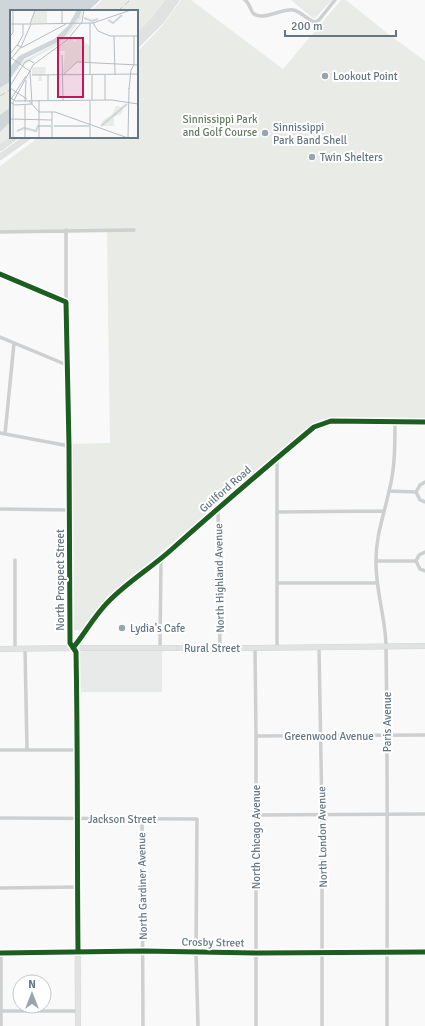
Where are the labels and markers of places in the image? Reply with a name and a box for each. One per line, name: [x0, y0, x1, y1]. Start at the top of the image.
place label: Lookout Point: [333, 70, 398, 83]
marker: Lookout Point: [320, 71, 330, 81]
place label: Sinnissippi Park Band Shell: [273, 121, 347, 147]
marker: Sinnissippi Park Band Shell: [260, 128, 270, 138]
place label: Twin Shelters: [320, 151, 383, 164]
marker: Twin Shelters: [307, 152, 317, 162]
place label: Lydia's Cafe: [130, 622, 185, 635]
marker: Lydia's Cafe: [117, 623, 127, 633]

